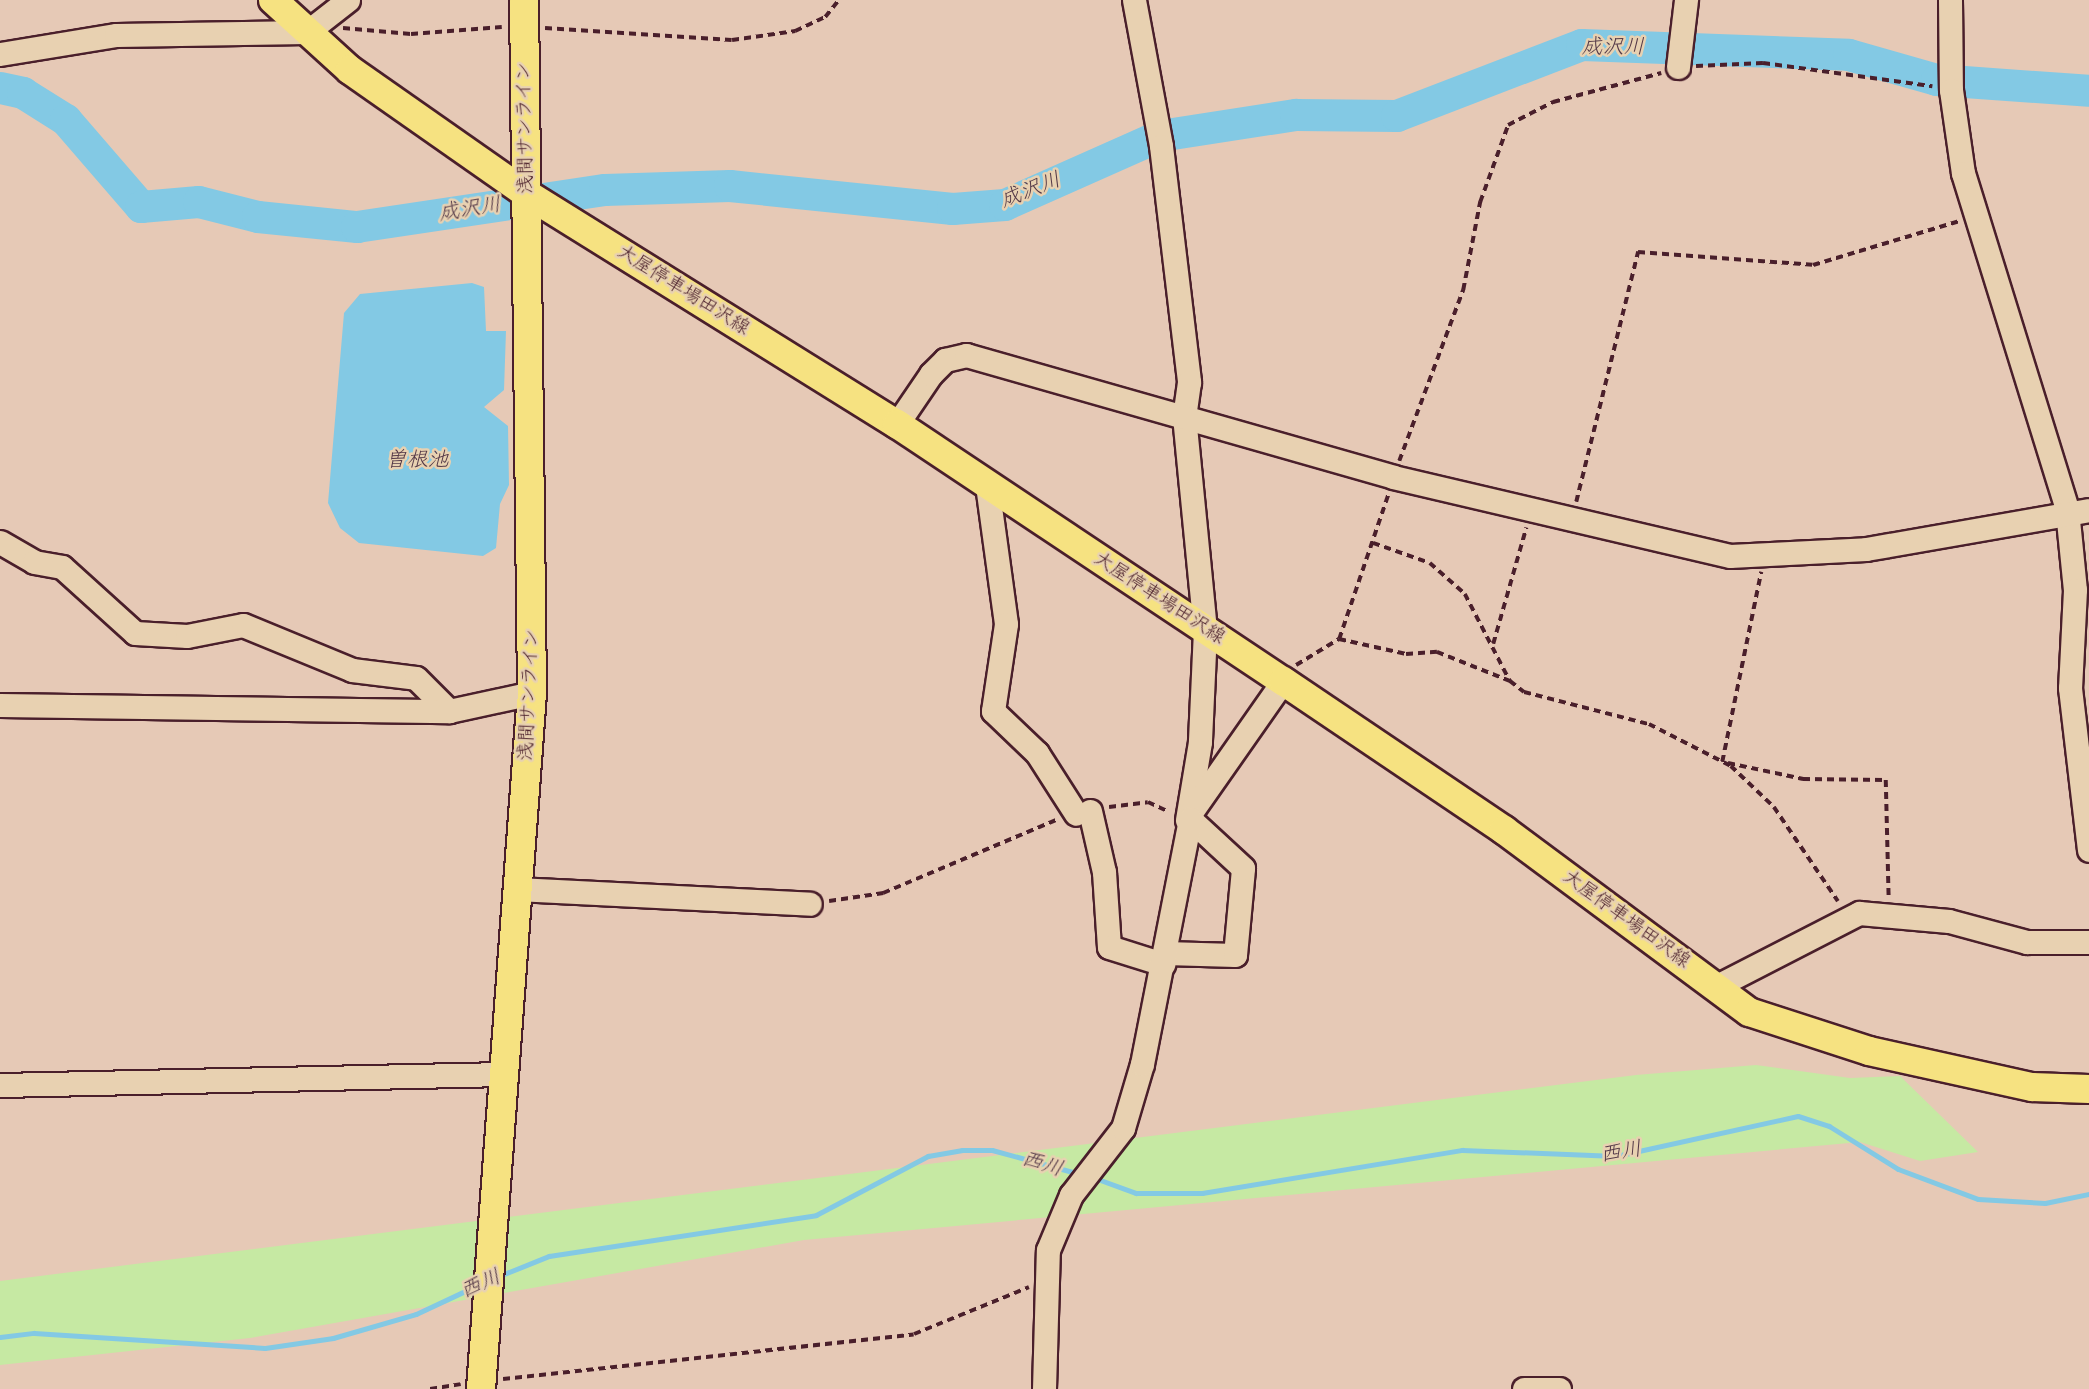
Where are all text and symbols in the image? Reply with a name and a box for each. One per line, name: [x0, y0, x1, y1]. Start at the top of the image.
water label: 成沢川: [1582, 35, 1644, 61]
street label: 浅間サンライン: [513, 61, 539, 195]
water label: 成沢川: [997, 168, 1065, 214]
water label: 成沢川: [437, 193, 503, 227]
street label: 大屋停車場田沢線: [613, 241, 753, 341]
water label: 曽根池: [386, 448, 448, 474]
street label: 大屋停車場田沢線: [1089, 548, 1229, 650]
street label: 浅間サンライン: [515, 628, 545, 762]
street label: 大屋停車場田沢線: [1558, 866, 1694, 974]
water label: 西川: [1598, 1137, 1644, 1169]
water label: 西川: [1018, 1147, 1066, 1183]
water label: 西川: [457, 1265, 505, 1305]

